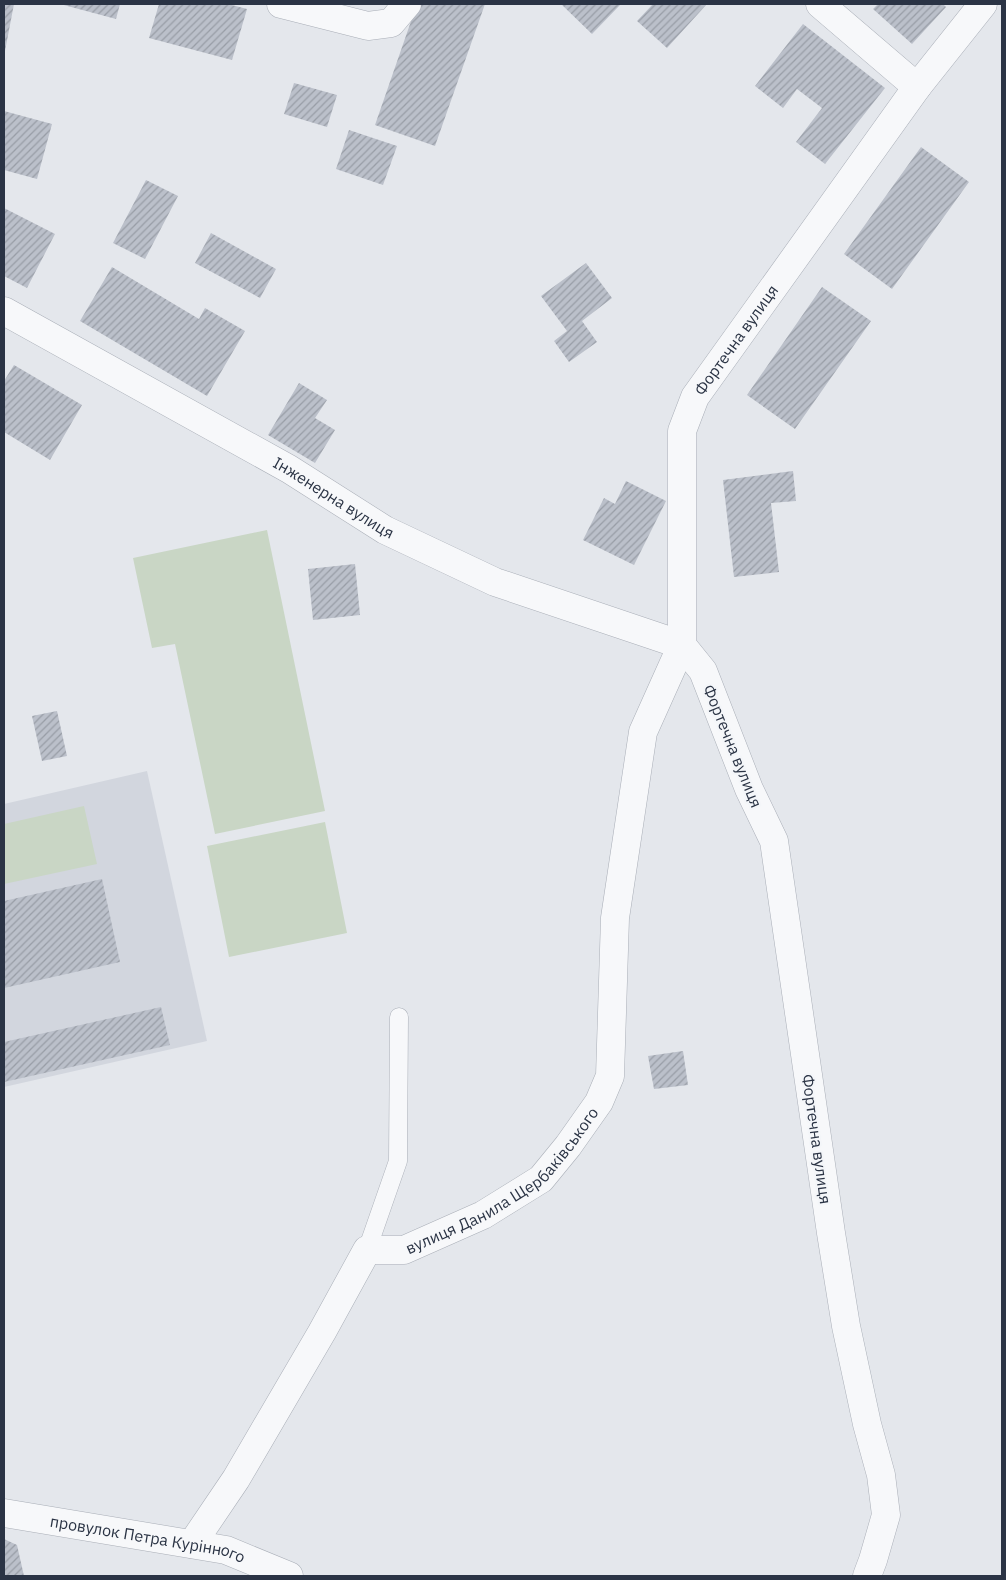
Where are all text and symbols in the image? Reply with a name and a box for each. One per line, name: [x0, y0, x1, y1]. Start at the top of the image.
street label: Фортечна вулиця: [689, 281, 782, 399]
street label: Інженерна вулиця: [270, 452, 397, 543]
street label: Фортечна вулиця: [699, 681, 767, 811]
street label: Фортечна вулиця: [798, 1073, 836, 1205]
street label: вулиця Данила Щербаківського: [402, 1103, 602, 1258]
street label: провулок Петра Курінного: [49, 1511, 248, 1567]

